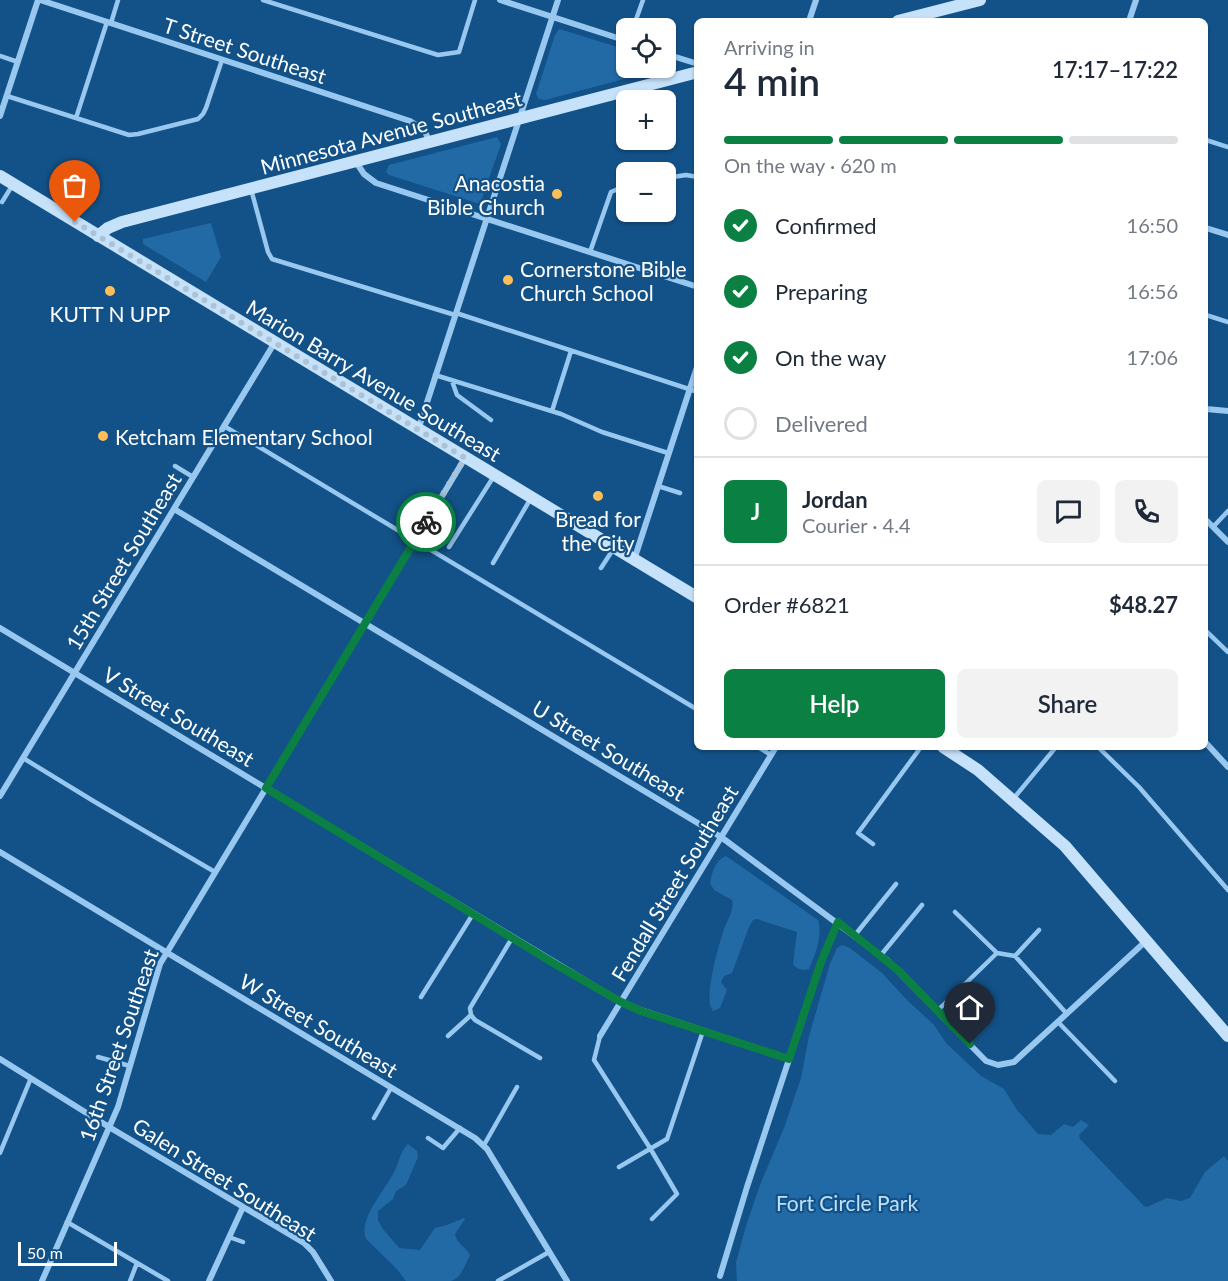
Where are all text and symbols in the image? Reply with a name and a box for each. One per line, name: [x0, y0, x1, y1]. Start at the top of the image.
street label: T Street Southeast: [160, 12, 330, 88]
map controls: [616, 18, 676, 222]
button: locate: [616, 18, 676, 78]
text: Arriving in: [724, 35, 815, 59]
text: 17:17–17:22: [1052, 56, 1178, 83]
text: 4 min: [724, 58, 820, 104]
street label: Minnesota Avenue Southeast: [258, 85, 525, 179]
button: +: [616, 90, 676, 150]
text: On the way · 620 m: [724, 153, 897, 177]
pin: [49, 160, 100, 222]
button: −: [616, 162, 676, 222]
icon: bag: [58, 169, 91, 202]
place label: Anacostia Bible Church: [427, 170, 545, 219]
marker: Anacostia Bible Church: [550, 187, 564, 201]
icon: check: [724, 209, 757, 242]
text: Confirmed: [775, 212, 877, 239]
text: 16:50: [1127, 213, 1178, 237]
place label: Cornerstone Bible Church School: [520, 256, 687, 305]
marker: Cornerstone Bible Church School: [501, 273, 515, 287]
icon: check: [724, 275, 757, 308]
text: Preparing: [775, 278, 867, 305]
text: 16:56: [1127, 279, 1178, 303]
marker: KUTT N UPP: [103, 284, 117, 298]
street label: Marion Barry Avenue Southeast: [242, 294, 506, 466]
place label: KUTT N UPP: [50, 301, 170, 326]
icon: check: [724, 341, 757, 374]
text: On the way: [775, 344, 886, 371]
text: 17:06: [1127, 345, 1178, 369]
text: Delivered: [775, 410, 868, 437]
place label: Ketcham Elementary School: [115, 424, 373, 449]
marker: Ketcham Elementary School: [96, 429, 110, 443]
street label: 15th Street Southeast: [60, 468, 186, 654]
button: chat: [1037, 480, 1100, 543]
button: phone: [1115, 480, 1178, 543]
text: Jordan: [802, 486, 868, 513]
marker: Bread for the City: [591, 489, 605, 503]
courier: [396, 492, 456, 552]
text: J: [751, 498, 760, 525]
icon: bike: [410, 506, 443, 539]
place label: Bread for the City: [555, 506, 641, 555]
text: Courier · 4.4: [802, 513, 911, 537]
text: Order #6821: [724, 591, 850, 618]
text: $48.27: [1109, 591, 1178, 618]
street label: V Street Southeast: [99, 661, 259, 771]
button: Help: [724, 669, 945, 738]
button: Share: [957, 669, 1178, 738]
street label: U Street Southeast: [528, 695, 690, 806]
street label: Fendall Street Southeast: [606, 780, 743, 986]
street label: 16th Street Southeast: [73, 945, 163, 1145]
street label: W Street Southeast: [235, 968, 403, 1082]
pin: [944, 982, 995, 1044]
icon: home: [953, 991, 986, 1024]
street label: Galen Street Southeast: [129, 1112, 322, 1246]
park label: Fort Circle Park: [776, 1190, 918, 1215]
scale bar: [18, 1239, 117, 1266]
text: 50 m: [27, 1243, 63, 1262]

